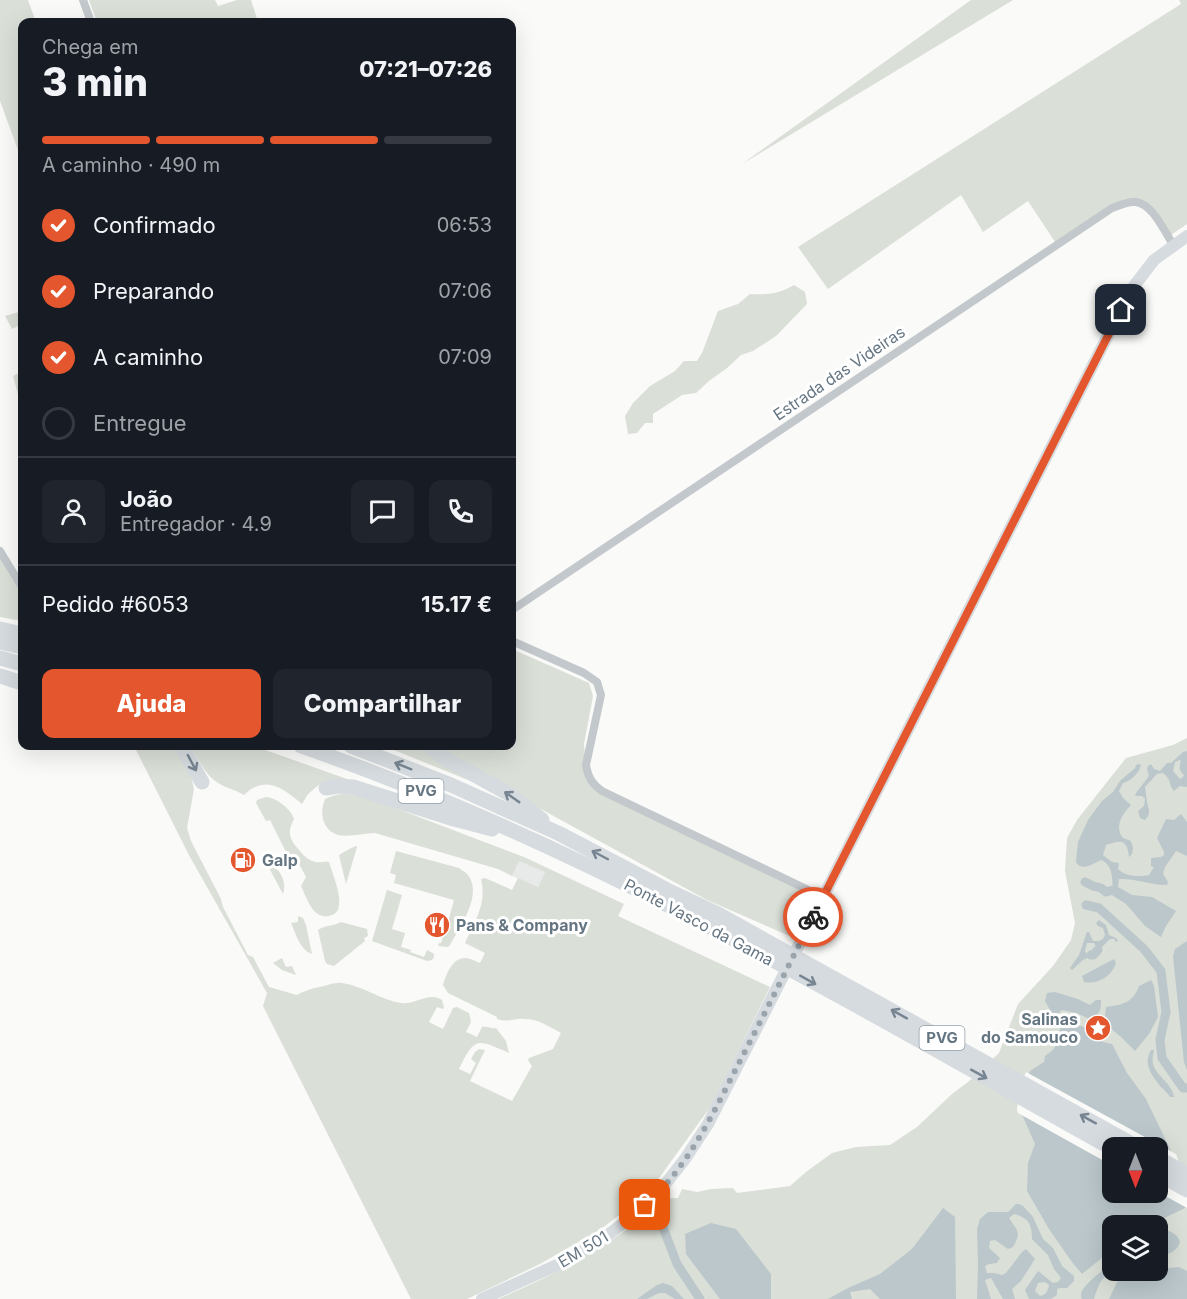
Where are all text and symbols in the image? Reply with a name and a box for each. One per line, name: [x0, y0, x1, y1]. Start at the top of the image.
text: Chega em: [42, 35, 138, 59]
text: 07:21–07:26: [359, 56, 492, 82]
text: 3 min: [42, 58, 148, 105]
text: A caminho · 490 m: [42, 153, 220, 177]
icon: check: [42, 209, 75, 242]
text: Confirmado: [93, 212, 216, 238]
text: 06:53: [437, 213, 492, 237]
icon: check: [42, 275, 75, 308]
text: Preparando: [93, 278, 214, 304]
text: 07:06: [438, 279, 492, 303]
pin: [1095, 284, 1146, 335]
icon: home: [1104, 293, 1137, 326]
street label: Estrada das Videiras: [769, 321, 909, 425]
icon: check: [42, 341, 75, 374]
text: A caminho: [93, 344, 203, 370]
text: 07:09: [438, 345, 492, 369]
text: Entregue: [93, 410, 187, 436]
button: person: [42, 480, 105, 543]
button: chat: [351, 480, 414, 543]
button: phone: [429, 480, 492, 543]
text: João: [120, 486, 173, 512]
text: Entregador · 4.9: [120, 512, 272, 536]
text: Pedido #6053: [42, 591, 189, 617]
text: 15.17 €: [421, 591, 492, 617]
button: Ajuda: [42, 669, 261, 738]
button: Compartilhar: [273, 669, 492, 738]
one-way arrow: [187, 754, 198, 772]
one-way arrow: [394, 760, 413, 771]
road number: PVG: [398, 779, 444, 803]
one-way arrow: [505, 791, 521, 803]
fuel station icon: Galp: [228, 845, 258, 875]
one-way arrow: [591, 848, 609, 860]
place label: Galp: [262, 850, 298, 870]
street label: Ponte Vasco da Gama: [621, 874, 777, 970]
courier: [783, 887, 843, 947]
icon: bike: [797, 901, 830, 934]
restaurant icon: Pans & Company: [422, 910, 452, 940]
place label: Pans & Company: [456, 915, 588, 935]
one-way arrow: [799, 975, 817, 986]
one-way arrow: [891, 1007, 908, 1019]
place label: Salinas do Samouco: [981, 1009, 1078, 1047]
place icon: Salinas do Samouco: [1083, 1013, 1113, 1043]
road number: PVG: [920, 1026, 964, 1050]
one-way arrow: [970, 1068, 987, 1080]
one-way arrow: [1080, 1113, 1097, 1125]
north arrow: [1102, 1137, 1168, 1203]
map controls: [1102, 1137, 1168, 1281]
pin: [619, 1179, 670, 1230]
icon: bag: [628, 1188, 661, 1221]
button: layers: [1102, 1215, 1168, 1281]
street label: EM 501: [554, 1226, 612, 1272]

